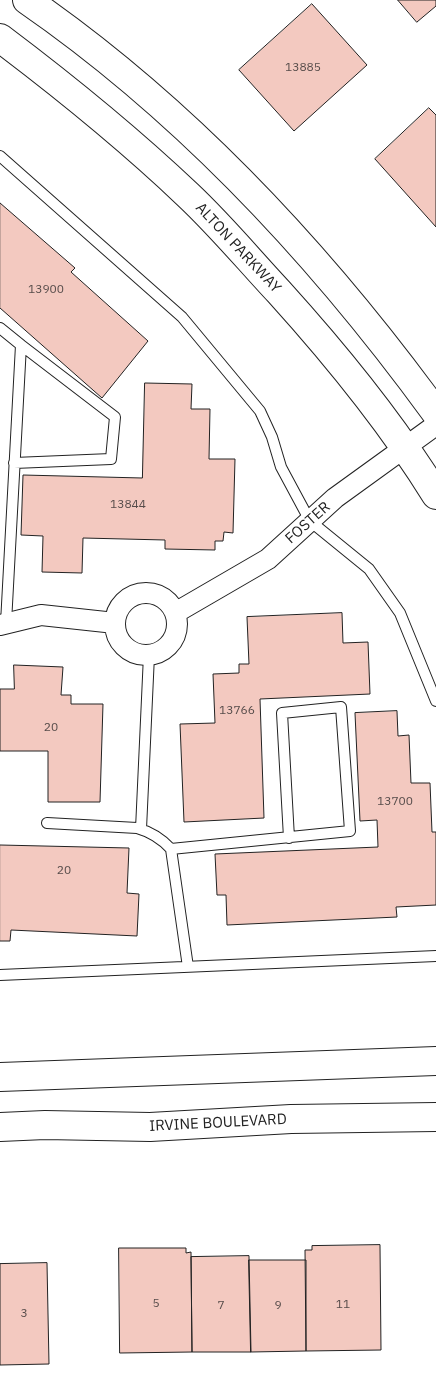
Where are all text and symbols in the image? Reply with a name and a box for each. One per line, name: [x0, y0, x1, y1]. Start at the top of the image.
house number: 13885: [285, 61, 321, 75]
street label: ALTON PARKWAY: [191, 199, 285, 297]
house number: 13900: [28, 283, 64, 297]
house number: 13844: [110, 498, 146, 512]
street label: FOSTER: [282, 498, 334, 548]
house number: 13766: [219, 704, 255, 718]
house number: 20: [44, 721, 58, 735]
house number: 13700: [377, 795, 413, 809]
house number: 20: [57, 864, 71, 878]
street label: IRVINE BOULEVARD: [149, 1110, 287, 1136]
house number: 5: [152, 1297, 160, 1311]
house number: 11: [336, 1298, 350, 1312]
house number: 7: [217, 1299, 225, 1313]
house number: 9: [274, 1299, 282, 1313]
house number: 3: [20, 1307, 28, 1321]

